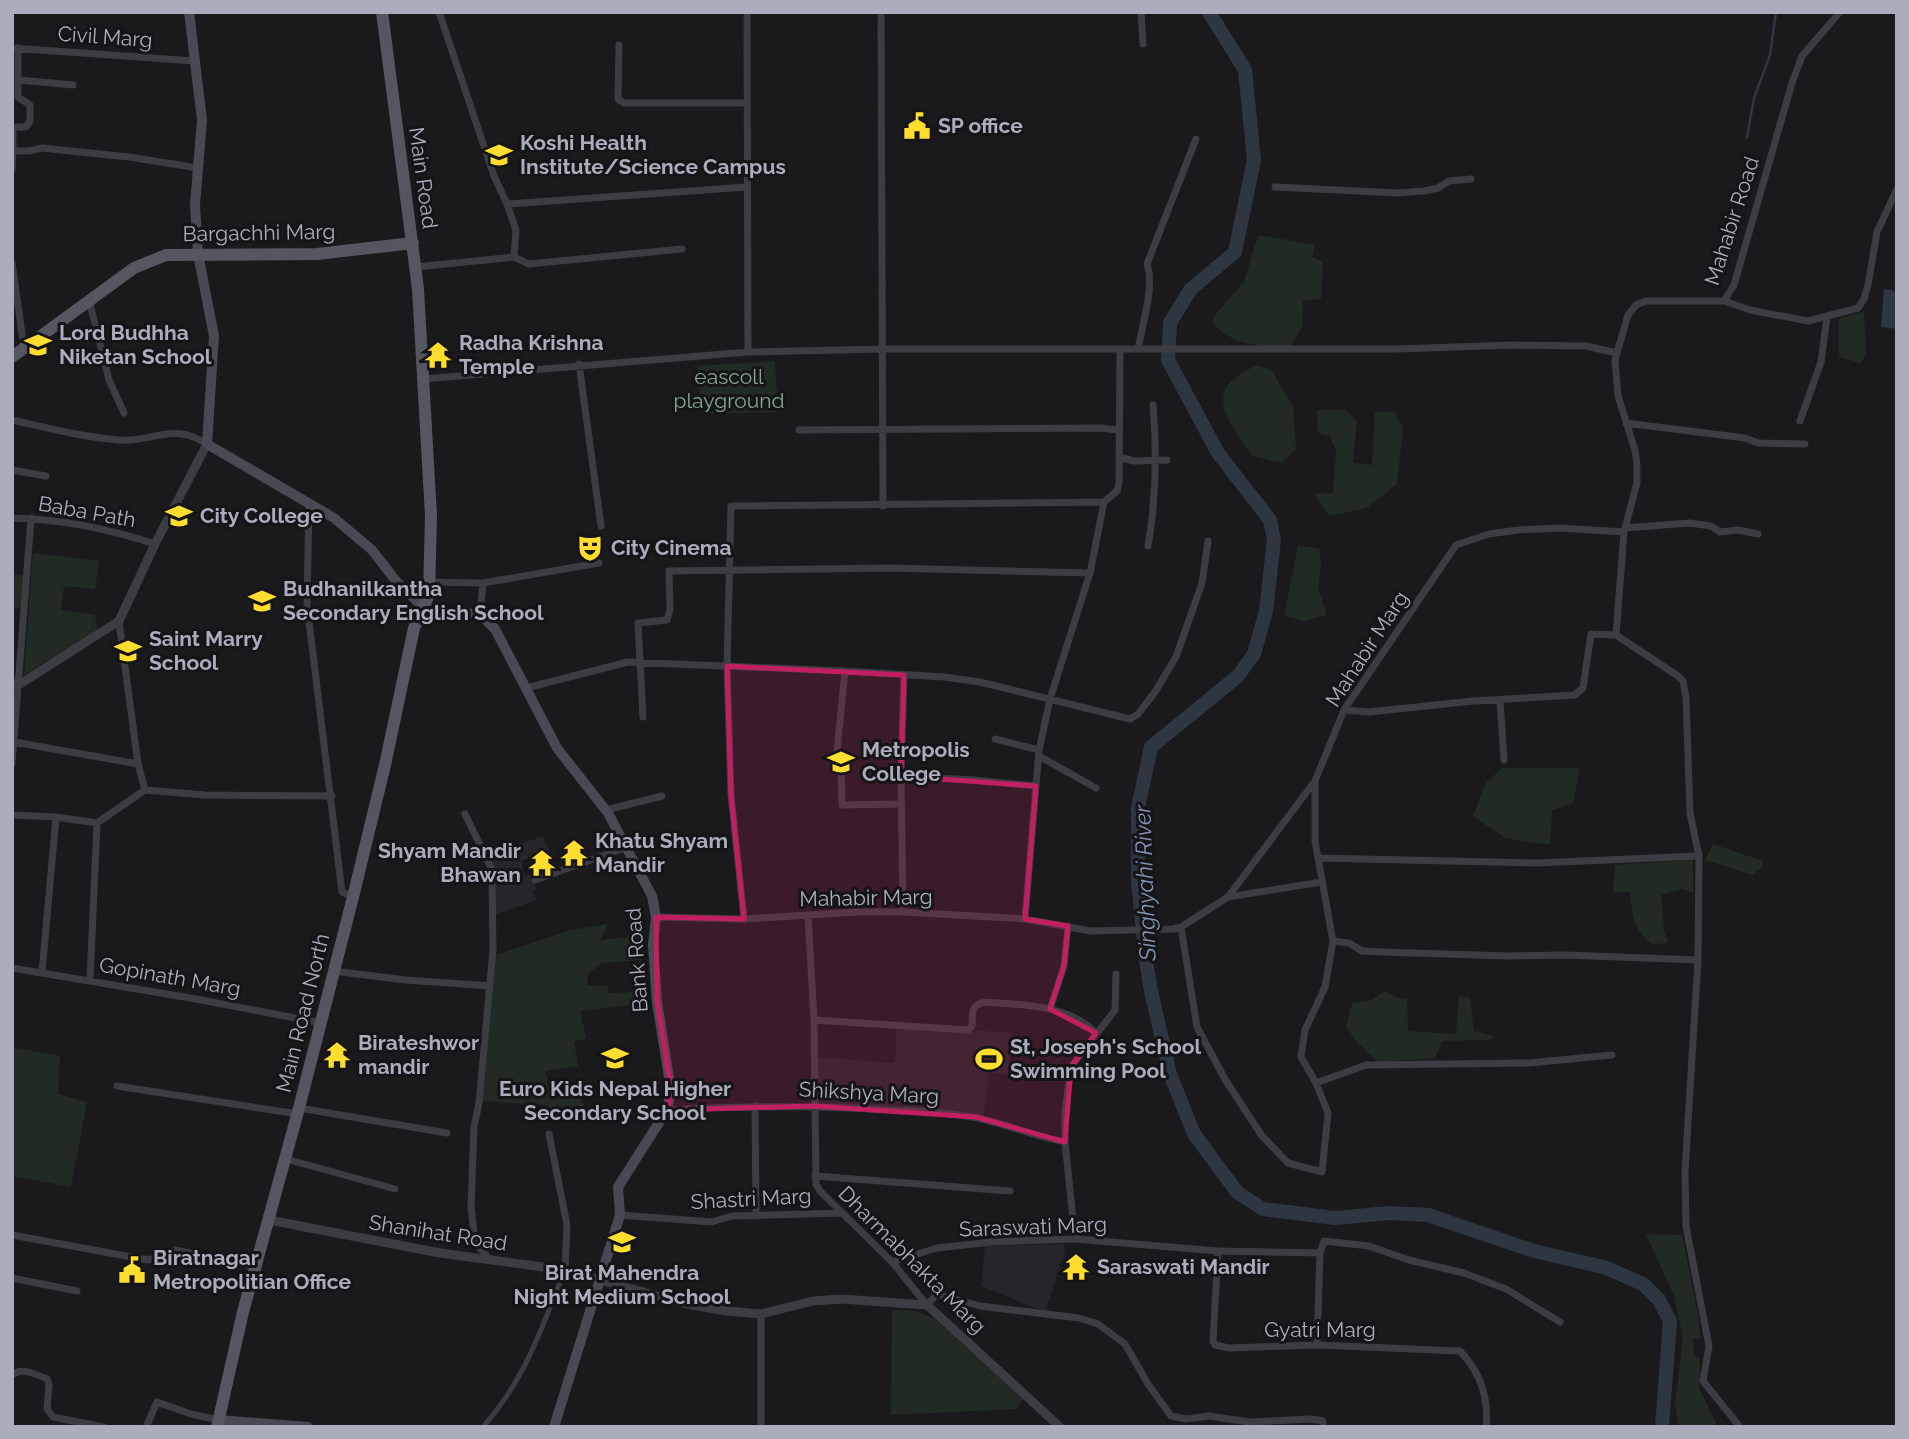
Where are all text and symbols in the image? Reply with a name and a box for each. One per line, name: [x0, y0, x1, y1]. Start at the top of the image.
street label: Civil Marg: [57, 21, 153, 52]
public building icon: SP office: [902, 111, 932, 141]
place label: SP office: [938, 113, 1023, 138]
street label: Main Road: [404, 126, 443, 230]
place label: Koshi Health Institute/Science Campus: [520, 130, 786, 179]
school or university icon: Koshi Health Institute/Science Campus: [484, 140, 514, 170]
street label: Mahabir Road: [1699, 153, 1764, 288]
street label: Bargachhi Marg: [182, 219, 336, 246]
place label: Lord Budhha Niketan School: [59, 320, 212, 369]
school or university icon: Lord Budhha Niketan School: [23, 330, 53, 360]
place label: Radha Krishna Temple: [459, 330, 603, 379]
temple icon: Radha Krishna Temple: [423, 340, 453, 370]
park label: eascoll playground: [673, 364, 785, 413]
street label: Baba Path: [36, 491, 138, 532]
school or university icon: City College: [164, 501, 194, 531]
place label: City College: [200, 503, 323, 528]
theatre icon: City Cinema: [575, 533, 605, 563]
place label: City Cinema: [611, 535, 731, 560]
place label: Budhanilkantha Secondary English School: [283, 576, 544, 625]
school or university icon: Budhanilkantha Secondary English School: [247, 586, 277, 616]
street label: Mahabir Marg: [1320, 586, 1413, 711]
place label: Saint Marry School: [149, 626, 263, 675]
school or university icon: Saint Marry School: [113, 636, 143, 666]
place label: Metropolis College: [862, 737, 970, 786]
school or university icon: Metropolis College: [826, 747, 856, 777]
water label: Singhyahi River: [1128, 803, 1161, 963]
place label: Khatu Shyam Mandir: [595, 828, 728, 877]
place label: Shyam Mandir Bhawan: [378, 838, 521, 887]
temple icon: Khatu Shyam Mandir: [559, 838, 589, 868]
temple icon: Shyam Mandir Bhawan: [527, 848, 557, 878]
street label: Mahabir Marg: [799, 884, 933, 911]
street label: Bank Road: [620, 907, 653, 1013]
street label: Main Road North: [271, 931, 334, 1095]
street label: Gopinath Marg: [97, 952, 243, 1001]
place label: Birateshwor mandir: [358, 1030, 479, 1079]
place label: St, Joseph's School Swimming Pool: [1010, 1034, 1202, 1083]
temple icon: Birateshwor mandir: [322, 1040, 352, 1070]
school or university icon: Euro Kids Nepal Higher Secondary School: [600, 1043, 630, 1073]
sports icon: St, Joseph's School Swimming Pool: [974, 1044, 1004, 1074]
place label: Euro Kids Nepal Higher Secondary School: [499, 1076, 731, 1125]
street label: Shikshya Marg: [798, 1076, 940, 1109]
street label: Dharmabhakta Marg: [833, 1181, 991, 1339]
street label: Shastri Marg: [690, 1183, 812, 1214]
street label: Shanihat Road: [367, 1209, 509, 1256]
street label: Saraswati Marg: [959, 1211, 1107, 1242]
school or university icon: Birat Mahendra Night Medium School: [607, 1227, 637, 1257]
place label: Biratnagar Metropolitian Office: [153, 1245, 352, 1294]
temple icon: Saraswati Mandir: [1061, 1252, 1091, 1282]
place label: Saraswati Mandir: [1097, 1254, 1270, 1279]
public building icon: Biratnagar Metropolitian Office: [117, 1255, 147, 1285]
place label: Birat Mahendra Night Medium School: [514, 1260, 731, 1309]
street label: Gyatri Marg: [1264, 1317, 1376, 1342]

